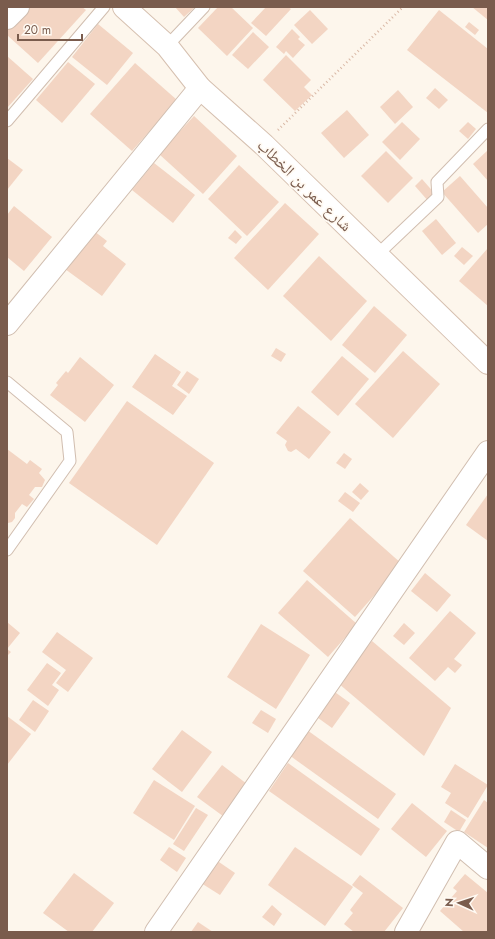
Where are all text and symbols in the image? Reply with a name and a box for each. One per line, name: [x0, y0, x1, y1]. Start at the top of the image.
scale bar: [18, 16, 82, 42]
text: 20 m: [24, 21, 51, 39]
street label: شارع عمر بن الخطاب: [252, 134, 357, 237]
north arrow: [439, 883, 479, 923]
text: N: [441, 898, 457, 907]

